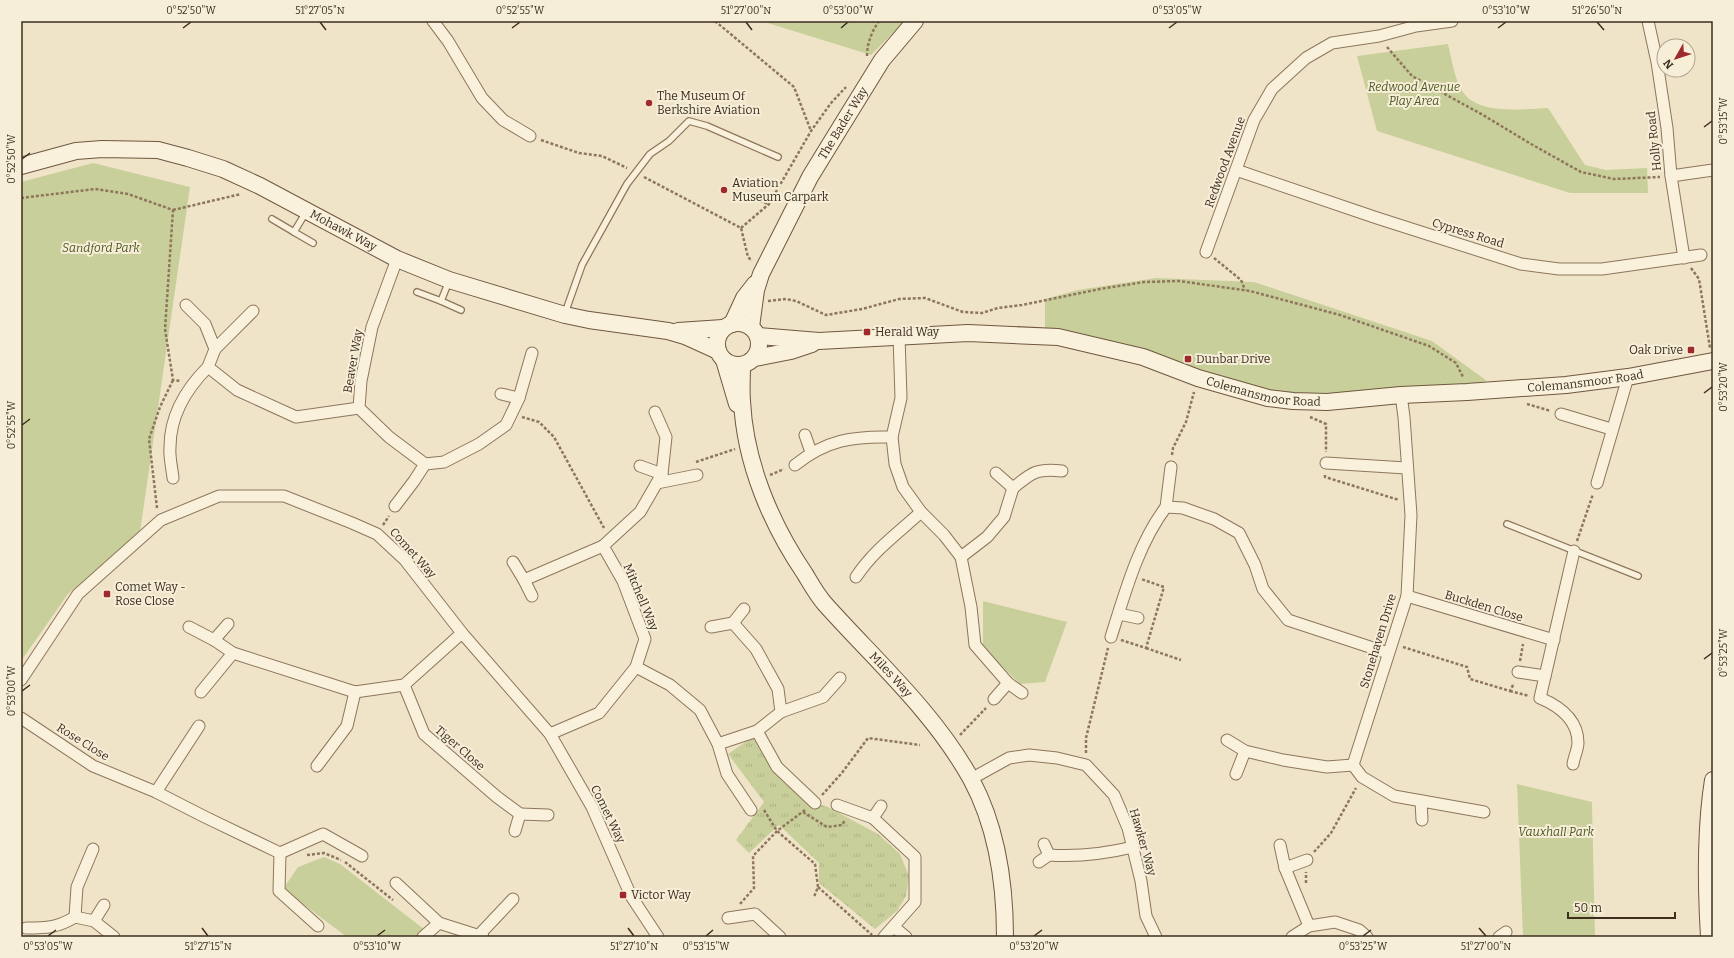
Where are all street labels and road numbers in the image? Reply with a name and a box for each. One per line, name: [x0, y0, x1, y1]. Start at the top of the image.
street label: The Bader Way: [815, 84, 871, 162]
street label: Holly Road: [1644, 110, 1664, 172]
street label: Redwood Avenue: [1202, 115, 1248, 209]
street label: Mohawk Way: [308, 207, 380, 254]
street label: Cypress Road: [1430, 215, 1506, 251]
street label: Beaver Way: [340, 327, 366, 394]
street label: Colemansmoor Road: [1527, 367, 1645, 395]
street label: Colemansmoor Road: [1205, 374, 1321, 409]
street label: Comet Way: [387, 525, 440, 582]
street label: Mitchell Way: [621, 561, 662, 633]
street label: Buckden Close: [1443, 587, 1525, 625]
street label: Stonehaven Drive: [1357, 592, 1399, 690]
street label: Miles Way: [867, 649, 916, 700]
street label: Rose Close: [54, 720, 112, 764]
street label: Tiger Close: [432, 723, 488, 773]
street label: Comet Way: [588, 783, 628, 846]
street label: Hawker Way: [1127, 807, 1159, 878]

